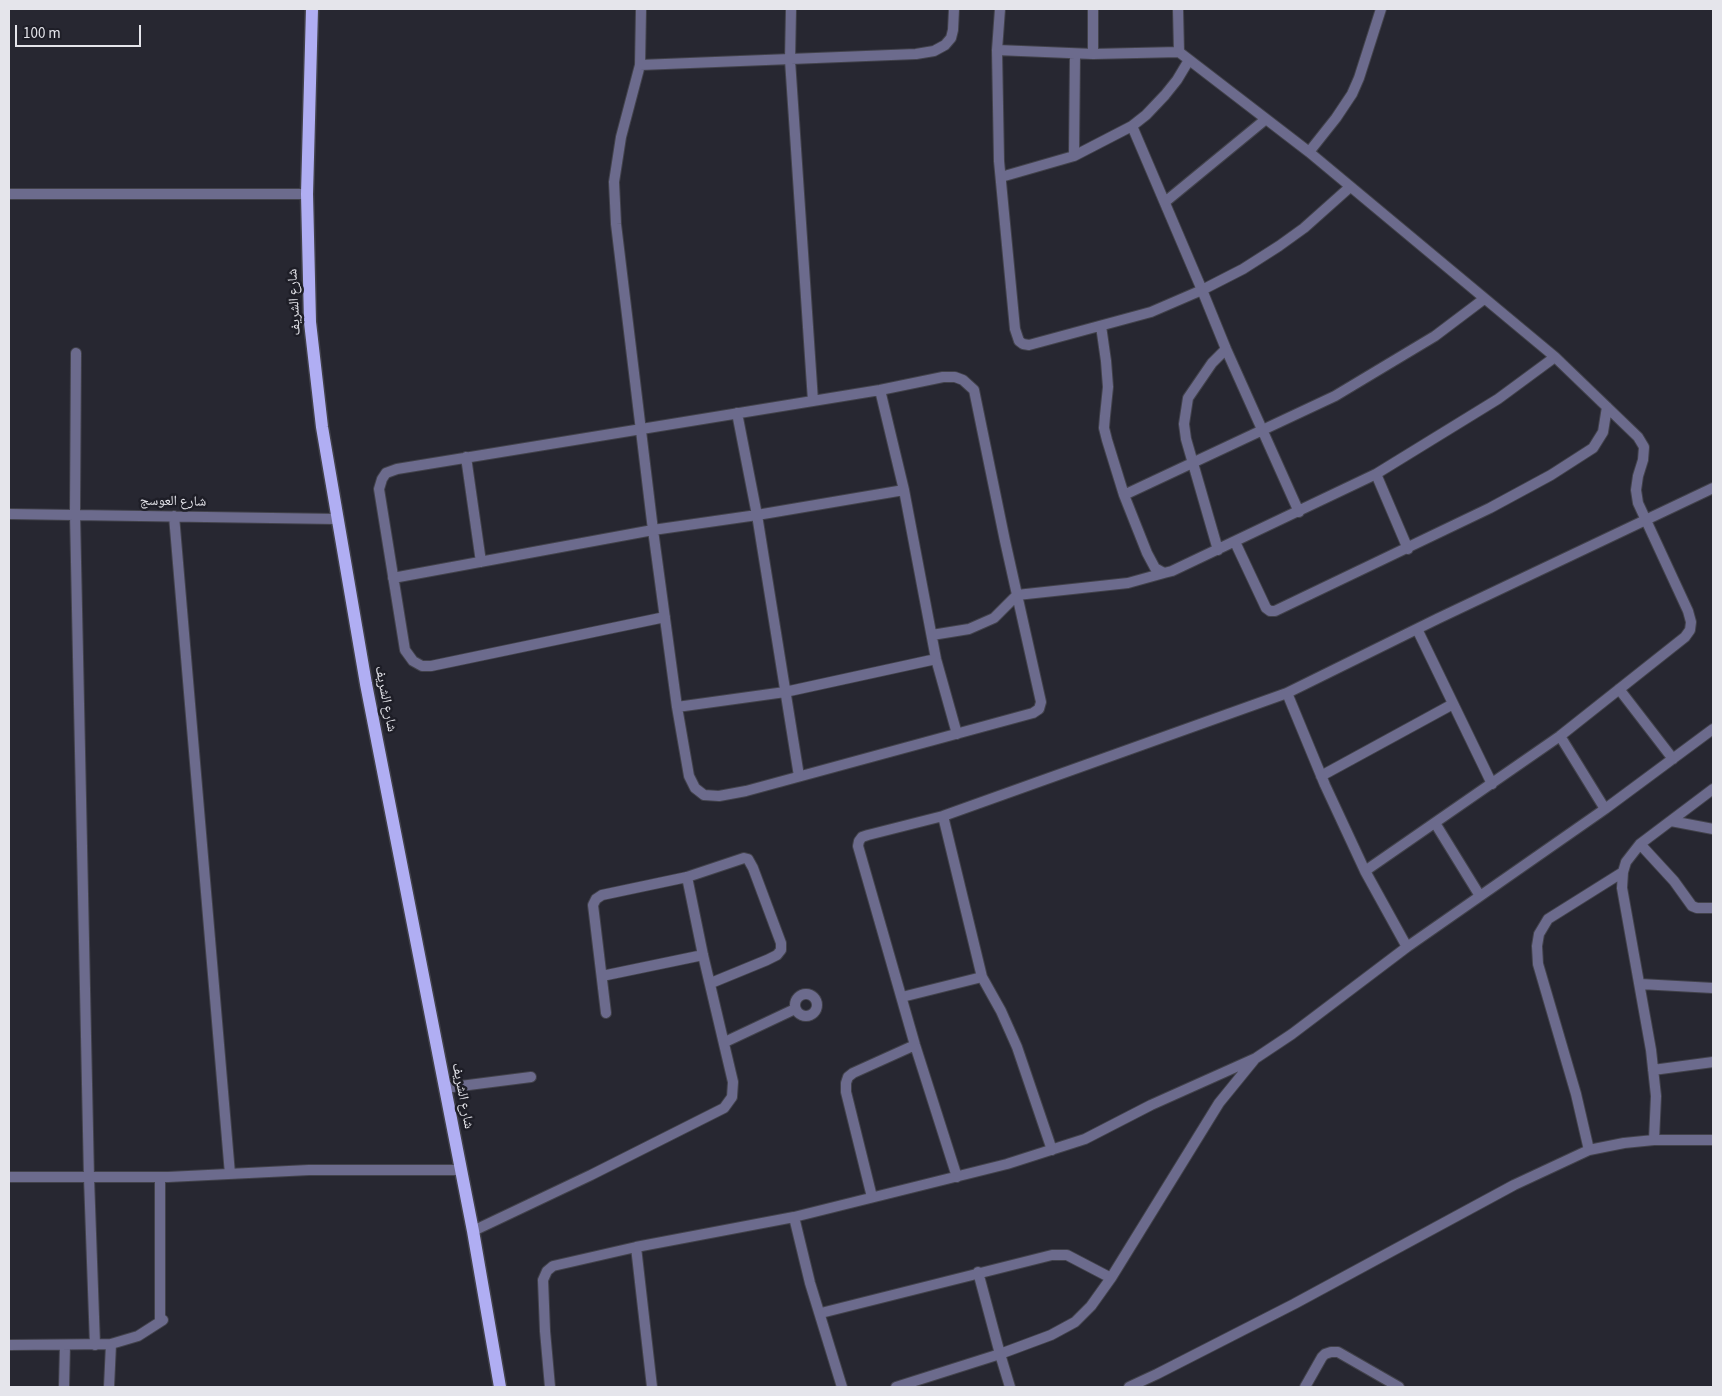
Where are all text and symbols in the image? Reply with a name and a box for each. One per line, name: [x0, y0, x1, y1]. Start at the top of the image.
scale bar: [18, 15, 144, 47]
text: 100 m: [23, 23, 61, 44]
street label: شارع الشريف: [285, 268, 305, 336]
street label: شارع العوسج: [140, 493, 206, 511]
street label: شارع الشريف: [370, 665, 400, 733]
street label: شارع الشريف: [447, 1062, 477, 1130]

